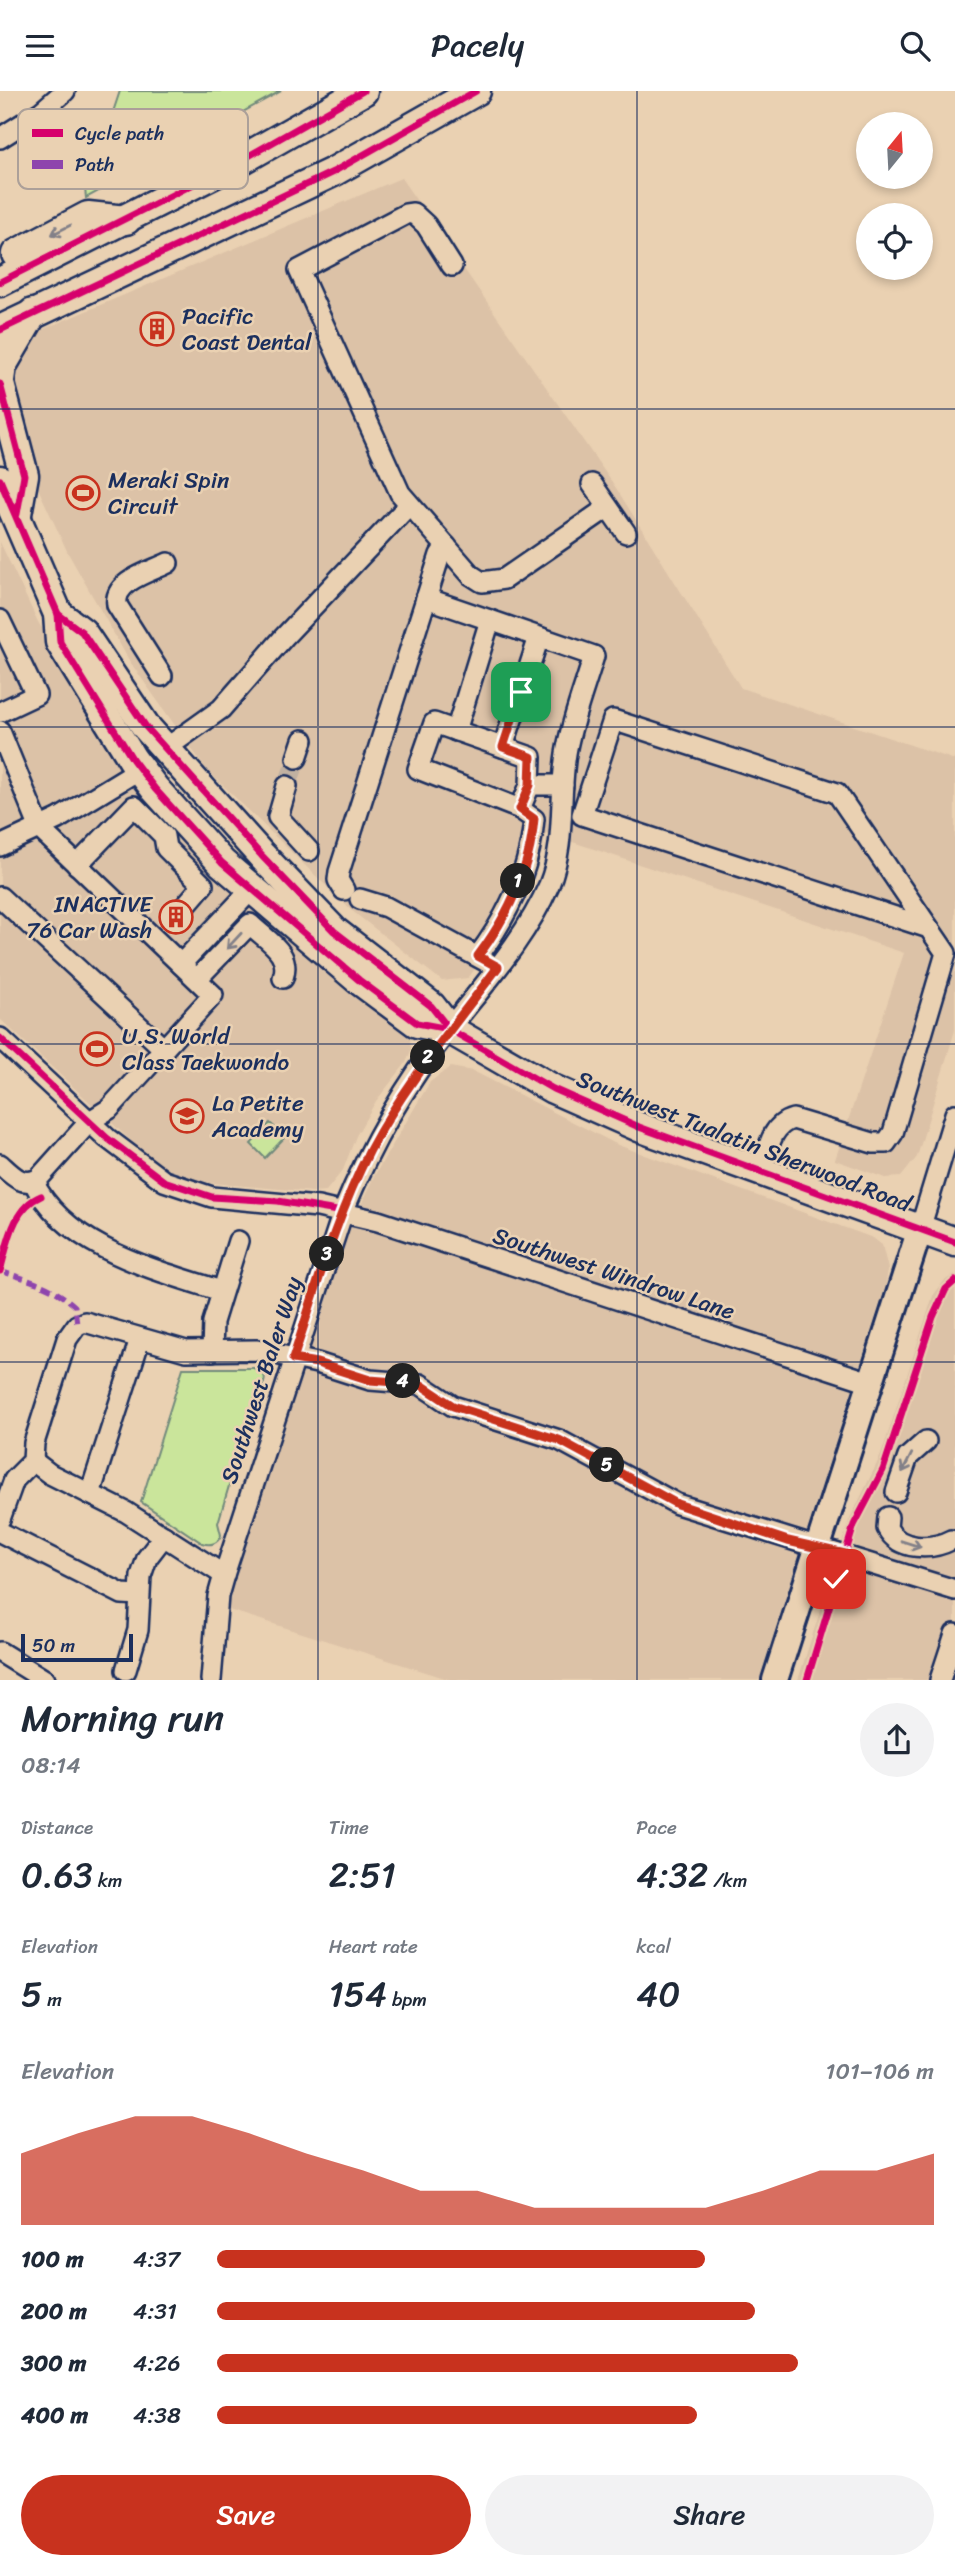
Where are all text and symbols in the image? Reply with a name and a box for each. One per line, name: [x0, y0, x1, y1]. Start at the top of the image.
text: Pacely: [431, 17, 524, 74]
icon: menu: [21, 27, 59, 65]
icon: search: [896, 27, 934, 65]
legend: [18, 109, 248, 189]
north arrow: [856, 112, 933, 189]
map controls: [856, 112, 933, 280]
text: Cycle path: [75, 117, 164, 150]
text: Path: [75, 148, 114, 181]
button: locate: [856, 203, 933, 280]
one-way arrow: [51, 223, 72, 237]
place label: Pacific Coast Dental: [182, 296, 312, 363]
building icon: Pacific Coast Dental: [138, 310, 176, 348]
place label: Meraki Spin Circuit: [108, 460, 229, 527]
sports icon: Meraki Spin Circuit: [64, 474, 102, 512]
pin: [491, 662, 551, 722]
icon: arrive: [502, 673, 540, 711]
pin: 1: [500, 863, 536, 899]
text: 1: [513, 864, 522, 897]
place label: INACTIVE 76 Car Wash: [26, 884, 153, 951]
building icon: INACTIVE 76 Car Wash: [157, 898, 195, 936]
one-way arrow: [226, 932, 242, 950]
place label: U.S. World Class Taekwondo: [122, 1016, 290, 1083]
sports icon: U.S. World Class Taekwondo: [78, 1030, 116, 1068]
pin: 2: [410, 1039, 446, 1075]
text: 2: [422, 1040, 433, 1073]
street label: Southwest Tualatin Sherwood Road: [570, 1059, 919, 1225]
place label: La Petite Academy: [211, 1083, 304, 1150]
school or university icon: La Petite Academy: [168, 1097, 206, 1135]
street label: Southwest Windrow Lane: [488, 1215, 740, 1332]
pin: 3: [310, 1237, 344, 1271]
text: 3: [321, 1237, 332, 1270]
street label: Southwest Baler Way: [209, 1271, 314, 1489]
pin: 4: [386, 1363, 420, 1399]
text: 4: [397, 1364, 408, 1397]
pin: 5: [590, 1447, 624, 1483]
text: 5: [601, 1448, 612, 1481]
one-way arrow: [899, 1453, 913, 1473]
one-way arrow: [900, 1539, 922, 1551]
pin: [806, 1549, 866, 1609]
icon: check: [817, 1560, 855, 1598]
text: 50 m: [32, 1629, 75, 1662]
scale bar: [21, 1631, 133, 1663]
text: Morning run: [21, 1685, 224, 1752]
button: share: [860, 1703, 934, 1777]
text: 08:14: [21, 1745, 81, 1786]
text: Distance: [21, 1811, 93, 1844]
text: Time: [329, 1811, 369, 1844]
text: Pace: [636, 1811, 677, 1844]
text: 0.63: [21, 1844, 93, 1906]
text: 2:51: [329, 1844, 396, 1906]
text: 4:32: [636, 1844, 708, 1906]
text: km: [93, 1864, 122, 1897]
text: /km: [708, 1864, 747, 1897]
text: Elevation: [21, 1930, 98, 1963]
text: Heart rate: [329, 1930, 418, 1963]
text: kcal: [636, 1930, 671, 1963]
text: 5: [21, 1963, 42, 2025]
text: 154: [329, 1963, 387, 2025]
text: 40: [636, 1963, 680, 2025]
text: m: [42, 1983, 62, 2016]
text: bpm: [387, 1983, 427, 2016]
text: Elevation: [21, 2051, 114, 2092]
text: 101–106 m: [826, 2051, 934, 2092]
text: 100 m: [21, 2239, 84, 2280]
text: 4:37: [133, 2239, 180, 2280]
text: 200 m: [21, 2291, 87, 2332]
text: 4:31: [133, 2291, 177, 2332]
text: 300 m: [21, 2343, 86, 2384]
text: 4:26: [133, 2343, 181, 2384]
text: 400 m: [21, 2395, 88, 2436]
text: 4:38: [133, 2395, 181, 2436]
button: Save: [21, 2475, 471, 2555]
button: Share: [485, 2475, 934, 2555]

